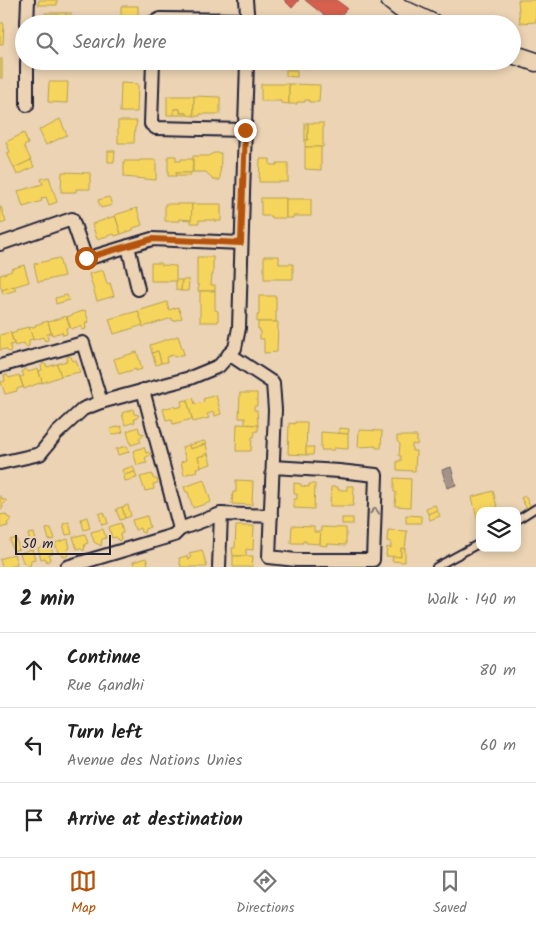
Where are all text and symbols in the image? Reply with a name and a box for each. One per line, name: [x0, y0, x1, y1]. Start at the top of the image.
search box: [15, 15, 521, 70]
text: Search here: [73, 28, 167, 58]
icon: search: [33, 29, 61, 57]
route end: [234, 119, 257, 142]
route start: [75, 247, 98, 270]
one-way arrow: [369, 507, 380, 515]
map controls: [476, 507, 521, 552]
button: layers: [476, 507, 521, 552]
scale bar: [15, 532, 111, 555]
text: 50 m: [22, 533, 53, 555]
text: 2 min: [20, 583, 75, 616]
text: Walk · 140 m: [427, 587, 516, 612]
text: Continue: [67, 643, 140, 673]
icon: ahead: [20, 656, 48, 684]
text: 80 m: [479, 658, 516, 683]
text: Rue Gandhi: [67, 673, 144, 698]
text: Turn left: [67, 718, 142, 748]
icon: left: [20, 731, 48, 759]
text: 60 m: [480, 733, 516, 758]
text: Avenue des Nations Unies: [67, 748, 242, 773]
text: Arrive at destination: [67, 805, 243, 835]
icon: arrive: [20, 806, 48, 834]
tab: Map: [69, 867, 97, 919]
tab: Directions: [236, 867, 294, 919]
tab: Saved: [433, 867, 467, 919]

